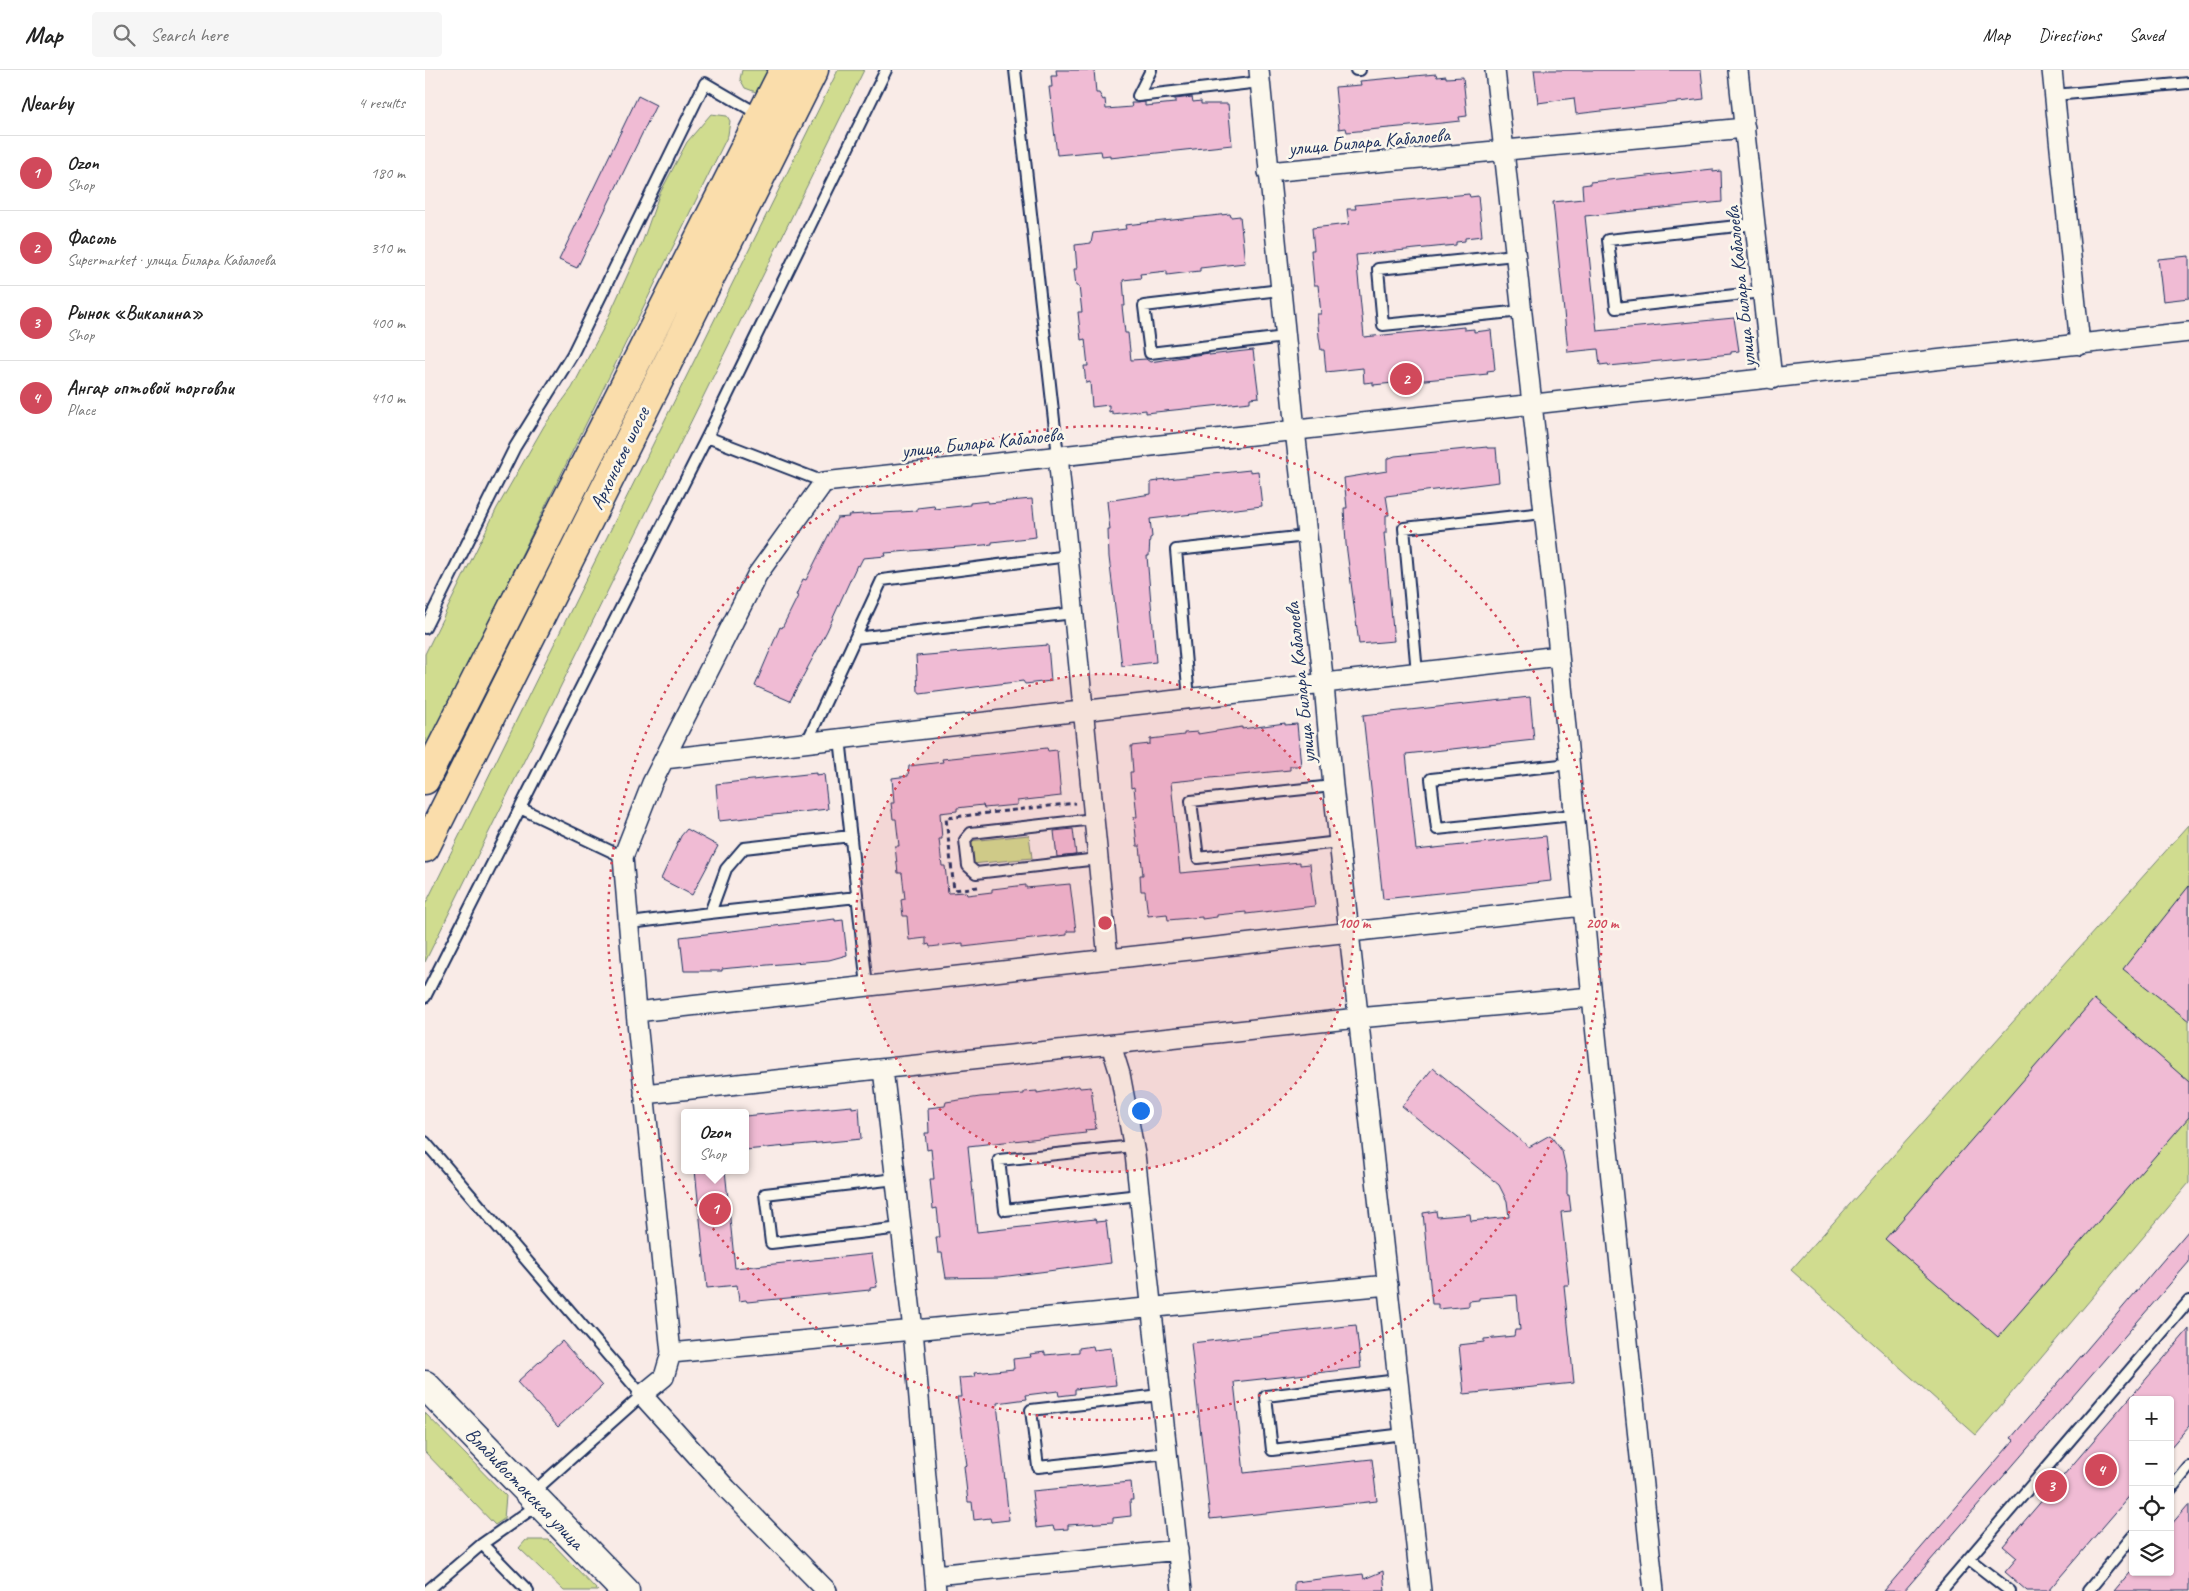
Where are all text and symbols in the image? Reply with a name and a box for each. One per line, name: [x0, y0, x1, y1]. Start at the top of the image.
search box: [92, 12, 442, 57]
text: Map: [25, 20, 62, 50]
icon: search: [110, 21, 138, 49]
text: Search here: [150, 23, 228, 47]
text: Map: [1983, 24, 2010, 46]
text: Directions: [2038, 24, 2101, 46]
text: Saved: [2129, 24, 2164, 46]
text: Nearby: [20, 90, 73, 116]
text: 4 results: [358, 93, 405, 113]
street label: улица Билара Кабалоева: [1286, 122, 1453, 161]
text: Ozon: [67, 151, 99, 175]
text: 1: [32, 163, 40, 183]
text: 180 m: [371, 163, 405, 183]
text: Shop: [67, 175, 94, 195]
street label: улица Билара Кабалоева: [1719, 203, 1761, 370]
text: Фасоль: [67, 226, 115, 250]
text: 2: [32, 238, 40, 258]
text: 310 m: [371, 238, 405, 258]
text: Supermarket · улица Билара Кабалоева: [67, 250, 275, 270]
text: Рынок «Викалина»: [67, 301, 203, 325]
text: 3: [32, 313, 40, 333]
text: 400 m: [371, 313, 405, 333]
text: Shop: [67, 325, 94, 345]
pin: 2: [1390, 360, 1422, 398]
text: Ангар оптовой торговли: [67, 376, 234, 400]
text: 4: [32, 388, 40, 408]
text: 410 m: [371, 388, 405, 408]
text: Place: [67, 400, 95, 420]
street label: Архонское шоссе: [584, 401, 656, 514]
street label: улица Билара Кабалоева: [899, 421, 1066, 463]
street label: улица Билара Кабалоева: [1279, 599, 1321, 766]
centre of rings: [1096, 914, 1114, 932]
text: 100 m: [1338, 914, 1372, 933]
text: 200 m: [1586, 914, 1620, 933]
your location: [1128, 1098, 1154, 1124]
popup: [681, 1109, 749, 1174]
text: Ozon: [699, 1120, 731, 1144]
text: Shop: [699, 1144, 726, 1164]
pin: 1: [699, 1190, 731, 1228]
map controls: [2129, 1396, 2174, 1576]
button: +: [2129, 1396, 2174, 1441]
street label: Владивостокская улица: [460, 1422, 591, 1556]
button: −: [2129, 1441, 2174, 1486]
pin: 4: [2085, 1451, 2117, 1489]
pin: 3: [2035, 1467, 2067, 1505]
button: locate: [2129, 1486, 2174, 1531]
button: layers: [2129, 1531, 2174, 1576]

